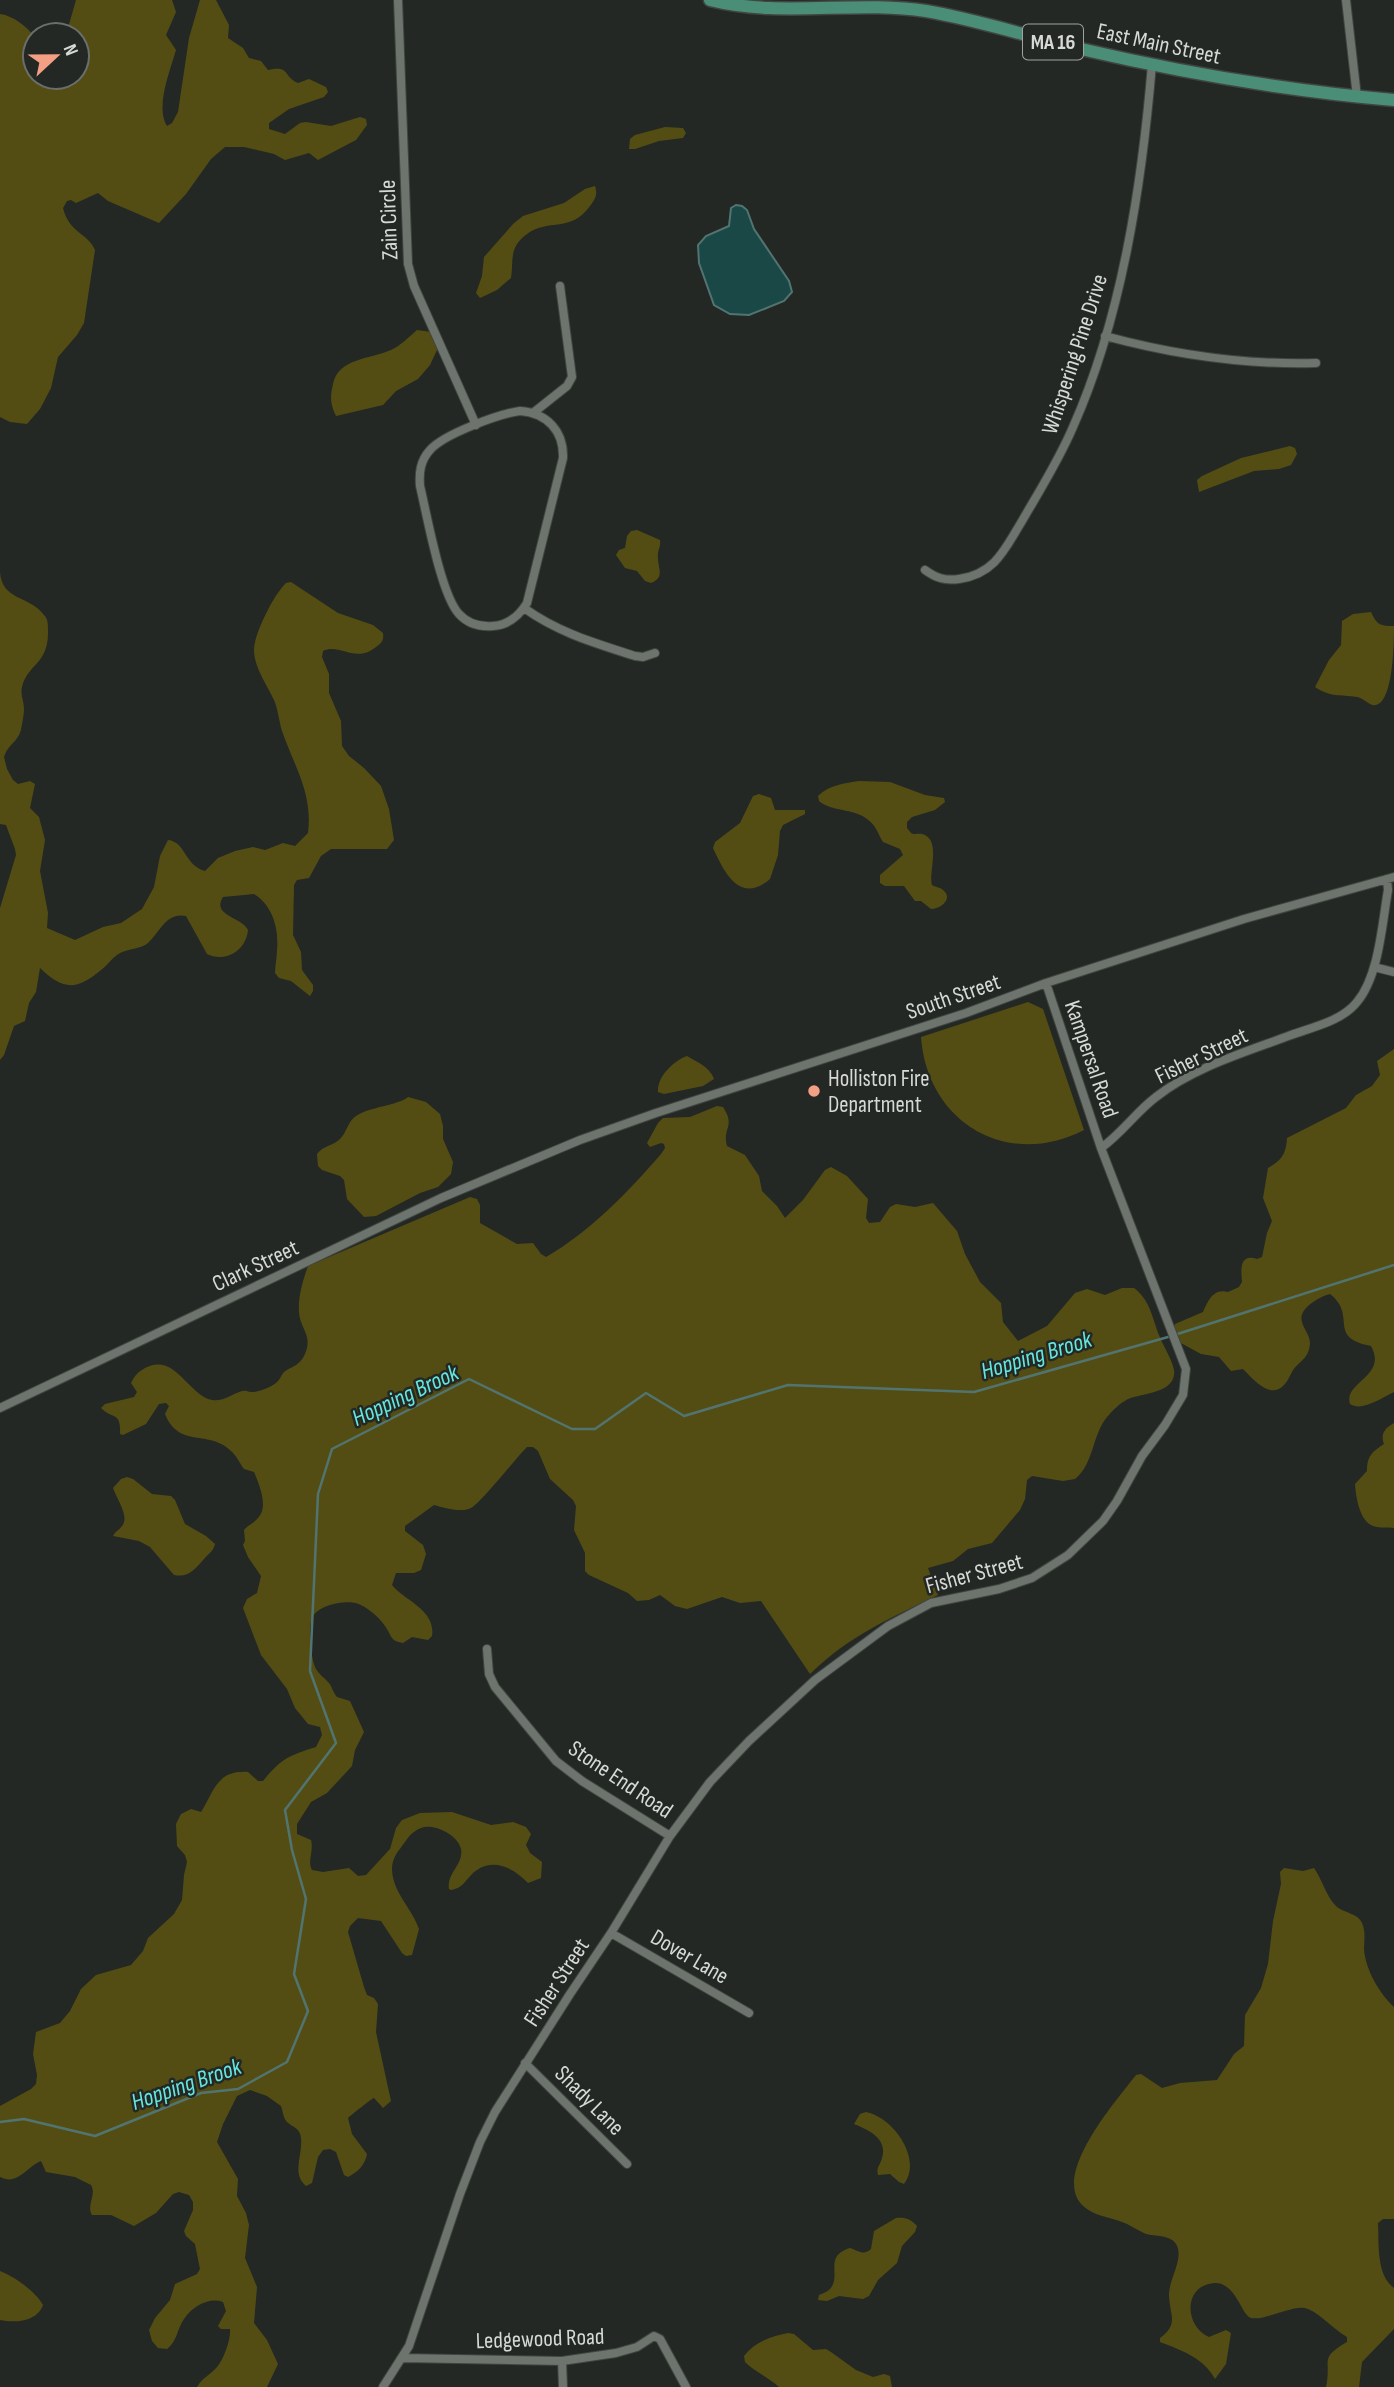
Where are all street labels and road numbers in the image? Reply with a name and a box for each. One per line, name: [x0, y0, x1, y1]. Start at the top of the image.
street label: East Main Street: [1094, 17, 1223, 71]
road number: MA 16: [1023, 24, 1083, 60]
street label: Zain Circle: [374, 179, 404, 261]
street label: Whispering Pine Drive: [1036, 271, 1114, 438]
street label: South Street: [902, 968, 1004, 1026]
street label: Kampersal Road: [1058, 997, 1124, 1122]
street label: Fisher Street: [1151, 1022, 1252, 1090]
street label: Clark Street: [208, 1234, 303, 1298]
street label: Fisher Street: [923, 1548, 1026, 1600]
street label: Stone End Road: [563, 1735, 678, 1825]
street label: Dover Lane: [646, 1923, 733, 1990]
street label: Fisher Street: [518, 1933, 596, 2032]
street label: Shady Lane: [549, 2060, 630, 2141]
street label: Ledgewood Road: [475, 2323, 605, 2355]

